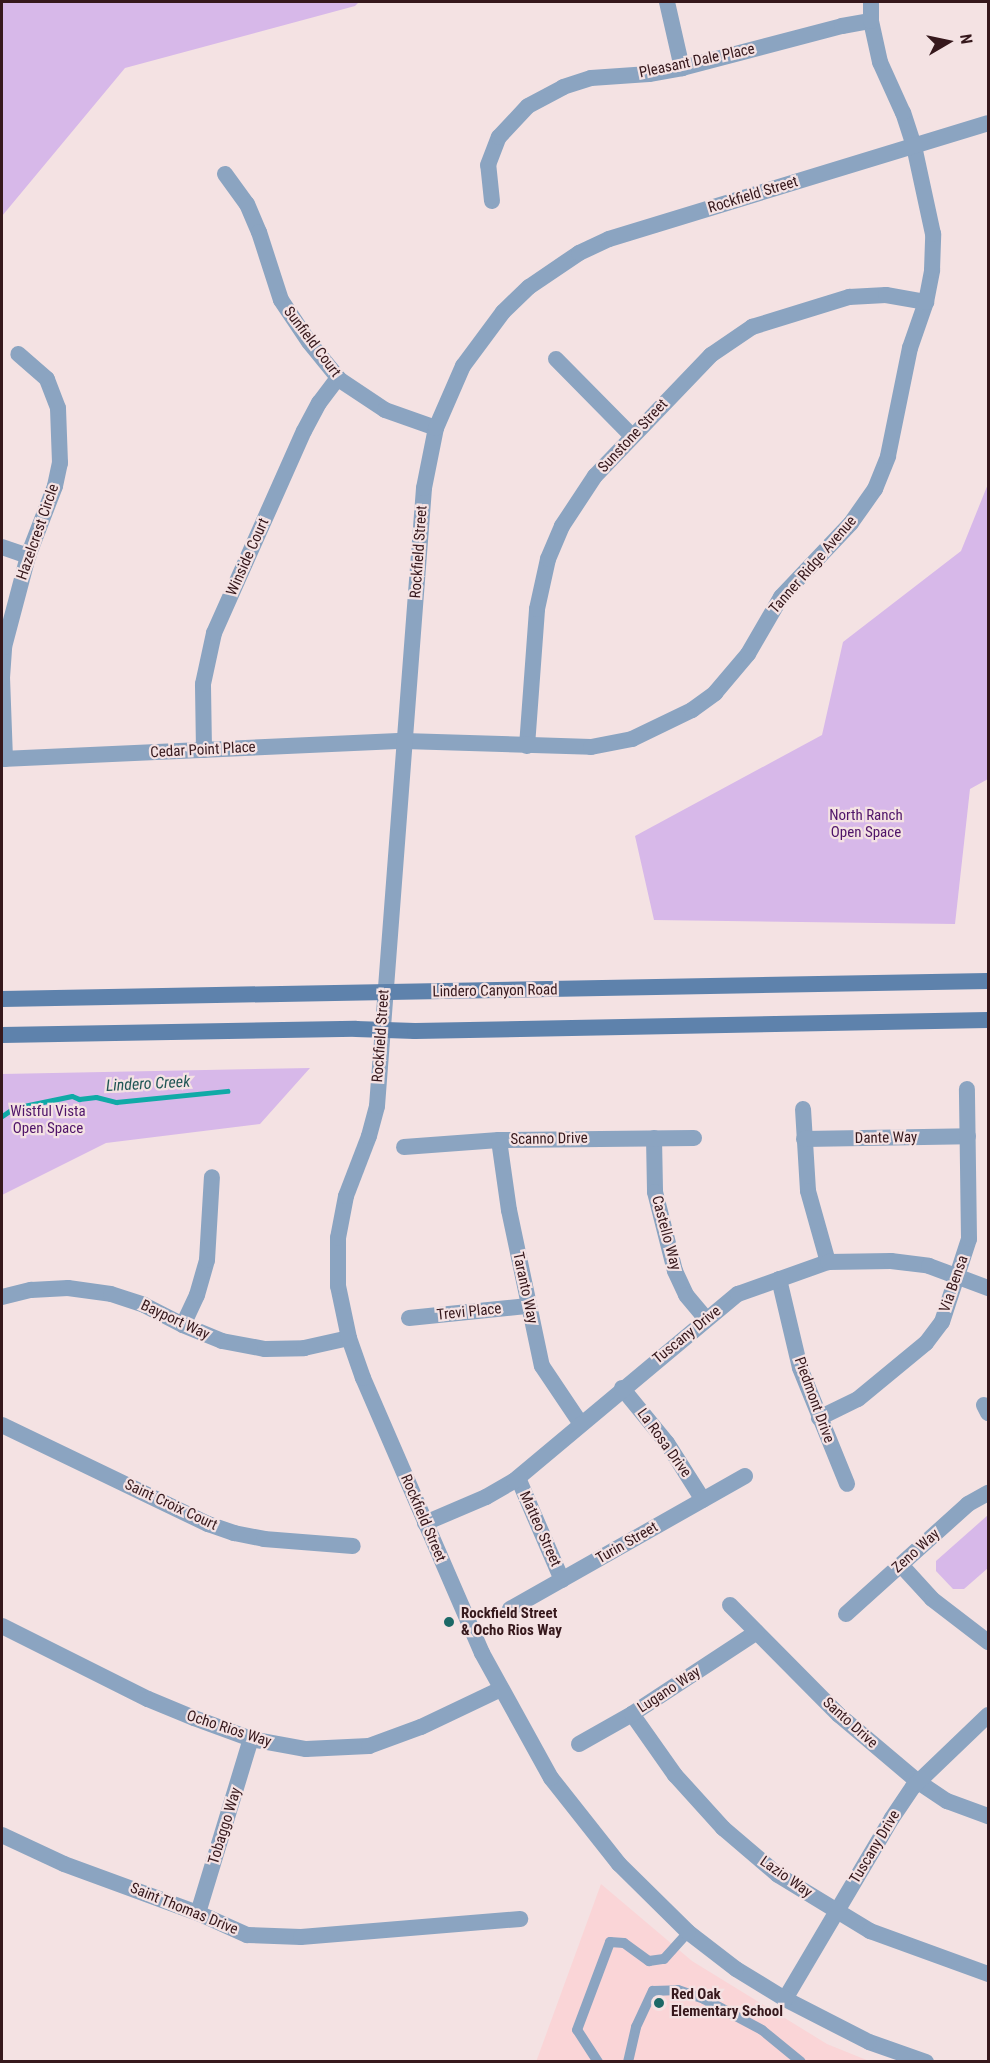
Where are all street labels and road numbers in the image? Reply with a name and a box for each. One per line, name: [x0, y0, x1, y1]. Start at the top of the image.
street label: Pleasant Dale Place: [638, 40, 756, 82]
street label: Rockfield Street: [706, 173, 800, 217]
street label: Sunfield Court: [280, 303, 344, 381]
street label: Sunstone Street: [594, 396, 672, 476]
street label: Hazelcrest Circle: [13, 482, 63, 582]
street label: Rockfield Street: [407, 505, 431, 599]
street label: Tanner Ridge Avenue: [766, 512, 860, 618]
street label: Winside Court: [223, 515, 273, 599]
street label: Cedar Point Place: [150, 738, 256, 762]
street label: Lindero Canyon Road: [432, 981, 558, 1001]
street label: Rockfield Street: [369, 989, 393, 1083]
street label: Dante Way: [855, 1128, 917, 1148]
street label: Scanno Drive: [510, 1129, 588, 1149]
street label: Castello Way: [647, 1194, 685, 1272]
street label: Taranto Way: [509, 1251, 541, 1325]
street label: Via Bensa: [936, 1253, 972, 1315]
street label: Bayport Way: [138, 1296, 212, 1344]
street label: Trevi Place: [436, 1300, 502, 1324]
street label: Tuscany Drive: [649, 1302, 725, 1368]
street label: Piedmont Drive: [790, 1355, 838, 1445]
street label: La Rosa Drive: [633, 1405, 695, 1481]
street label: Rockfield Street: [397, 1472, 449, 1564]
street label: Saint Croix Court: [122, 1476, 220, 1534]
street label: Matteo Street: [515, 1489, 565, 1569]
street label: Turin Street: [593, 1518, 661, 1568]
street label: Zeno Way: [889, 1525, 943, 1577]
street label: Lugano Way: [634, 1663, 704, 1717]
street label: Santo Drive: [819, 1694, 881, 1752]
street label: Ocho Rios Way: [184, 1707, 274, 1751]
street label: Tobaggo Way: [205, 1785, 245, 1867]
street label: Tuscany Drive: [846, 1807, 904, 1887]
street label: Lazio Way: [756, 1852, 816, 1902]
street label: Saint Thomas Drive: [127, 1879, 241, 1939]

